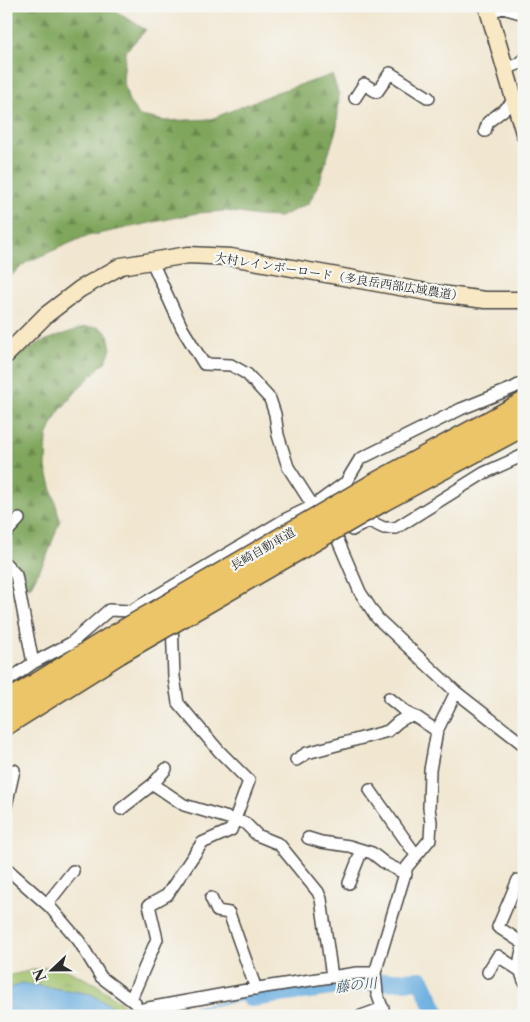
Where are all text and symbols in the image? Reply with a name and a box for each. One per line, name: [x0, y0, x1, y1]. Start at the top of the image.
street label: 大村レインボーロード（多良岳西部広域農道）: [214, 249, 464, 304]
street label: 長崎自動車道: [228, 524, 298, 573]
north arrow: [28, 944, 78, 994]
text: N: [29, 966, 51, 984]
water label: 藤の川: [334, 974, 380, 996]

